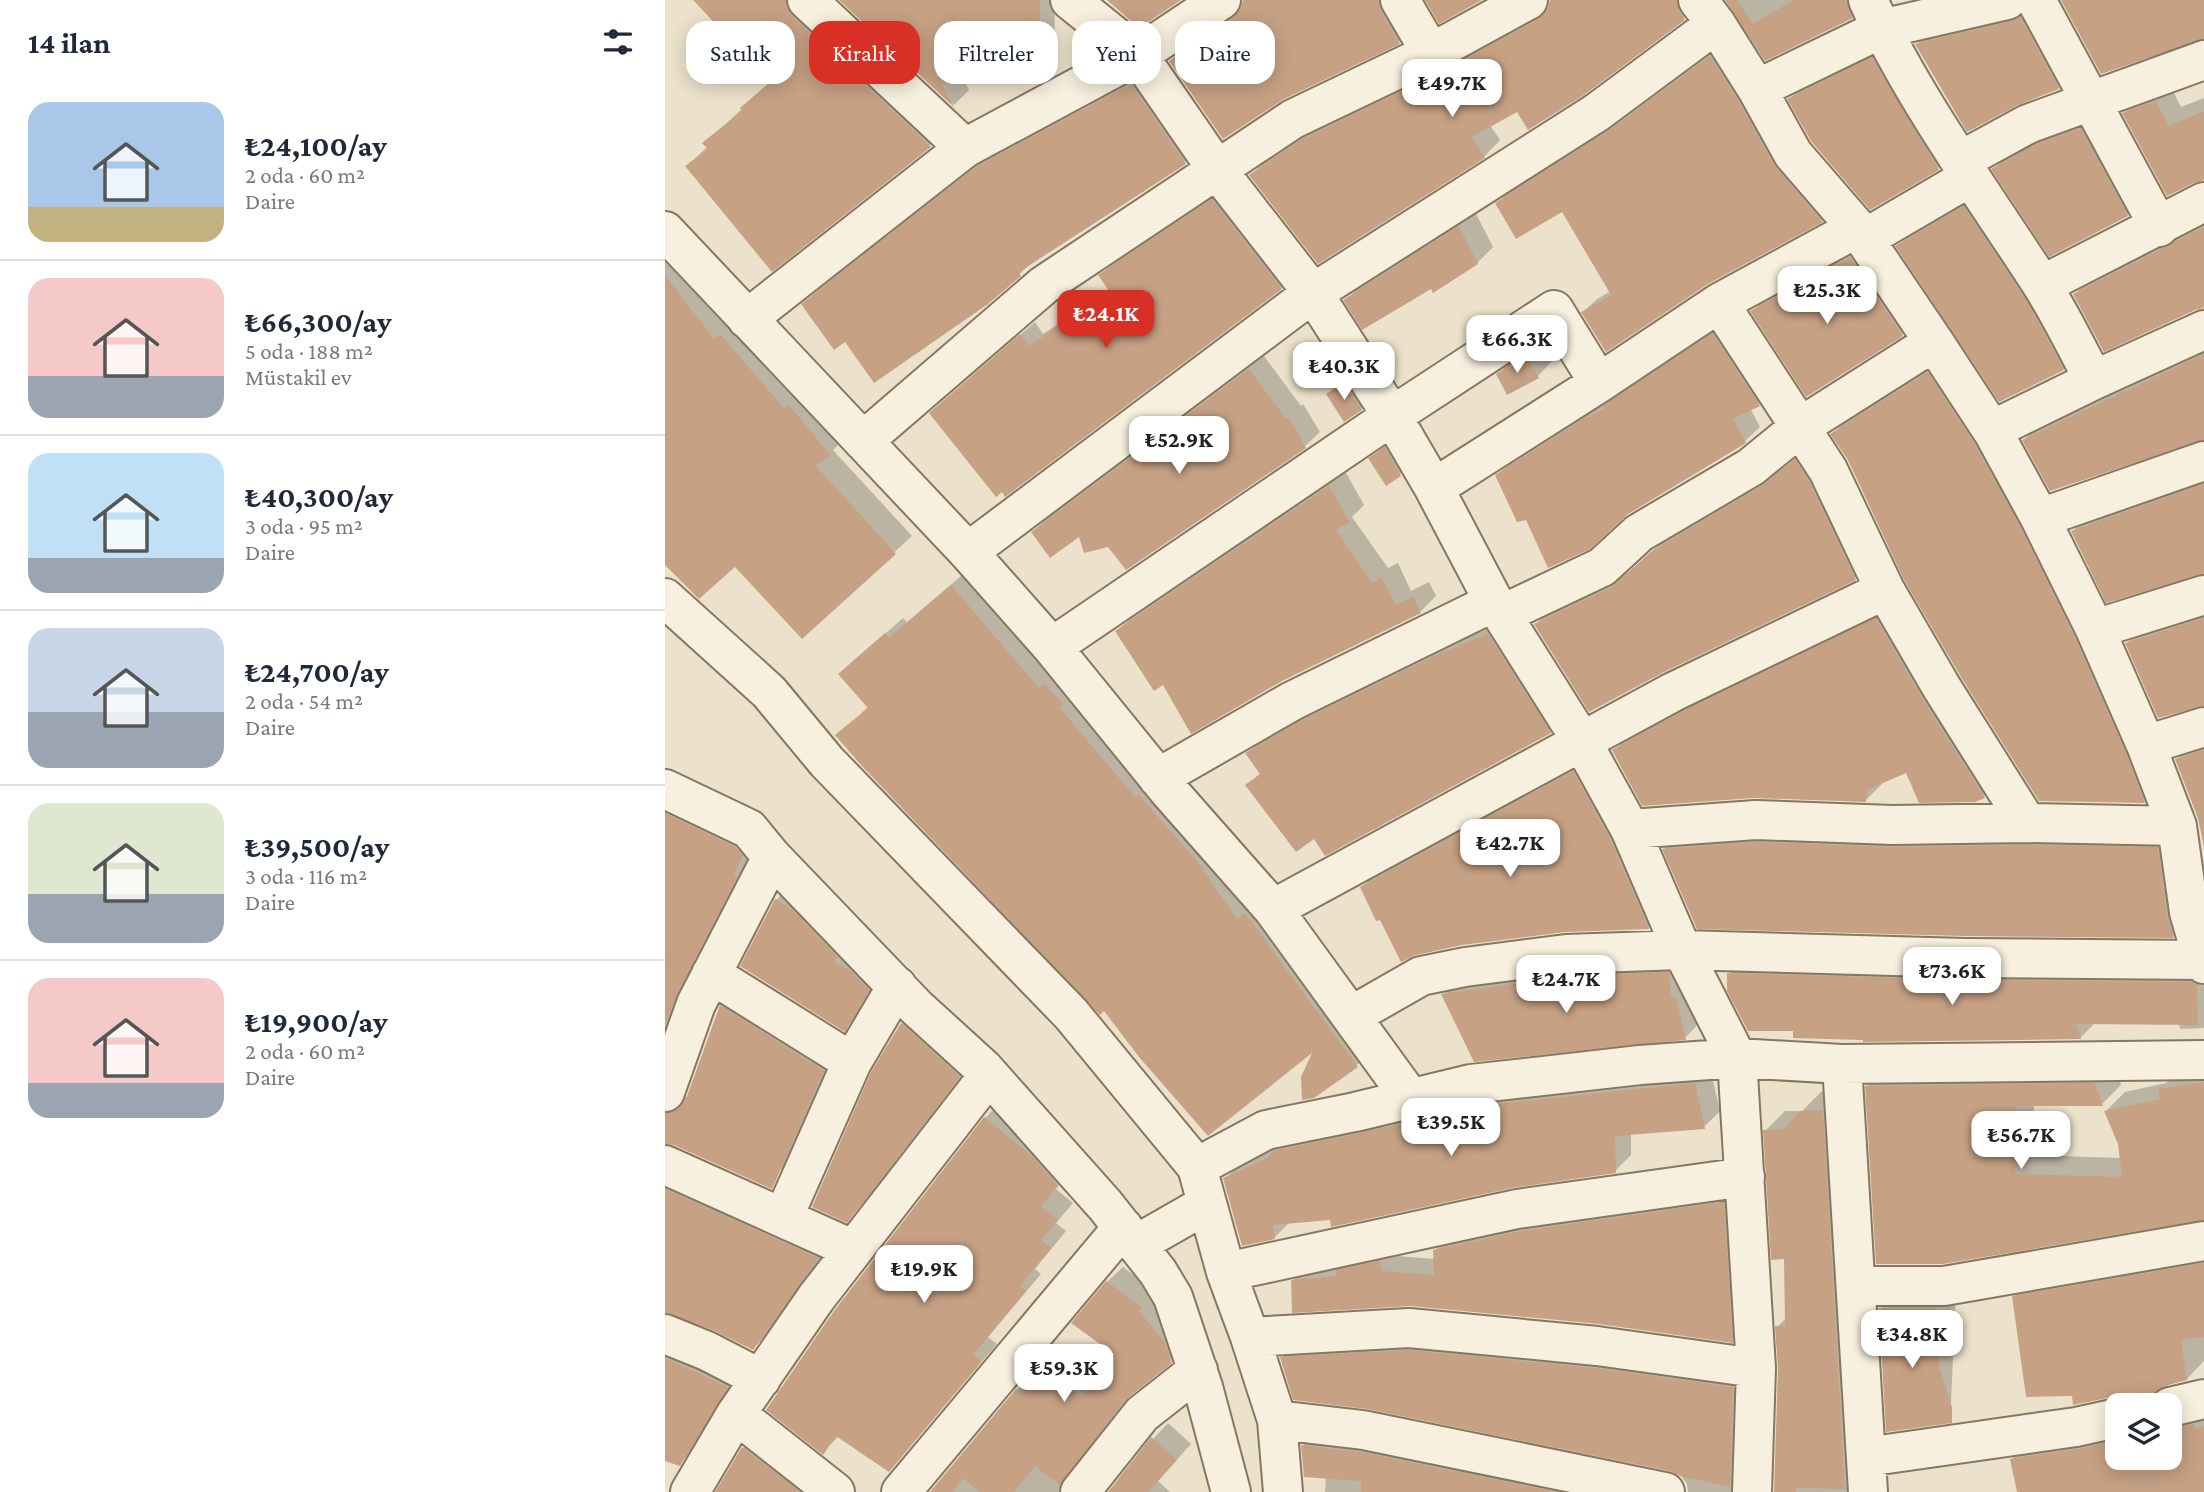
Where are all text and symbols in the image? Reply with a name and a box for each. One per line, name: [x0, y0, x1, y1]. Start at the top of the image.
chip: Satılık: [686, 21, 795, 84]
chip: Kiralık: [809, 21, 920, 84]
chip: Filtreler: [934, 21, 1058, 84]
chip: Yeni: [1072, 21, 1161, 84]
chip: Daire: [1175, 21, 1275, 84]
icon: filters: [599, 23, 637, 61]
text: 14 ilan: [28, 26, 110, 59]
pin: ₺49.7K: [1395, 60, 1509, 119]
text: ₺49.7K: [1418, 69, 1486, 95]
text: ₺24,100/ay: [245, 129, 387, 162]
icon: home: [84, 130, 168, 214]
text: 2 oda · 60 m²: [245, 162, 365, 188]
text: Daire: [245, 188, 295, 214]
pin: ₺25.3K: [1770, 266, 1884, 326]
text: ₺25.3K: [1794, 276, 1860, 302]
pin: ₺24.1K: [1049, 290, 1163, 350]
text: ₺24.1K: [1073, 300, 1139, 326]
text: ₺66,300/ay: [245, 305, 392, 338]
icon: home: [84, 306, 168, 390]
pin: ₺66.3K: [1460, 316, 1574, 375]
text: ₺66.3K: [1482, 325, 1552, 351]
text: 5 oda · 188 m²: [245, 338, 373, 364]
pin: ₺40.3K: [1287, 342, 1401, 402]
text: ₺40.3K: [1309, 352, 1379, 378]
text: Müstakil ev: [245, 364, 352, 390]
pin: ₺52.9K: [1122, 416, 1236, 476]
text: ₺52.9K: [1145, 426, 1213, 452]
text: ₺40,300/ay: [245, 480, 393, 513]
icon: home: [84, 481, 168, 565]
text: 3 oda · 95 m²: [245, 513, 363, 539]
text: Daire: [245, 539, 295, 565]
text: ₺24,700/ay: [245, 655, 389, 688]
icon: home: [84, 656, 168, 740]
text: 2 oda · 54 m²: [245, 688, 363, 714]
text: Daire: [245, 714, 295, 740]
pin: ₺42.7K: [1453, 820, 1567, 879]
text: ₺42.7K: [1476, 829, 1544, 855]
text: ₺39,500/ay: [245, 830, 389, 863]
icon: home: [84, 831, 168, 915]
text: 3 oda · 116 m²: [245, 863, 367, 889]
text: Daire: [245, 889, 295, 915]
pin: ₺73.6K: [1895, 948, 2009, 1007]
pin: ₺24.7K: [1509, 956, 1623, 1015]
text: ₺73.6K: [1919, 957, 1985, 983]
text: ₺24.7K: [1532, 965, 1600, 991]
text: ₺19,900/ay: [245, 1005, 388, 1038]
icon: home: [84, 1006, 168, 1090]
text: 2 oda · 60 m²: [245, 1038, 365, 1064]
text: Daire: [245, 1064, 295, 1090]
pin: ₺39.5K: [1394, 1098, 1508, 1158]
text: ₺39.5K: [1417, 1108, 1485, 1134]
pin: ₺56.7K: [1964, 1112, 2078, 1171]
text: ₺56.7K: [1987, 1121, 2055, 1147]
pin: ₺19.9K: [867, 1246, 981, 1305]
text: ₺19.9K: [891, 1255, 957, 1281]
pin: ₺34.8K: [1855, 1310, 1969, 1370]
text: ₺34.8K: [1877, 1320, 1947, 1346]
pin: ₺59.3K: [1007, 1344, 1121, 1404]
text: ₺59.3K: [1030, 1354, 1098, 1380]
map controls: [2105, 1393, 2182, 1470]
button: layers: [2105, 1393, 2182, 1470]

